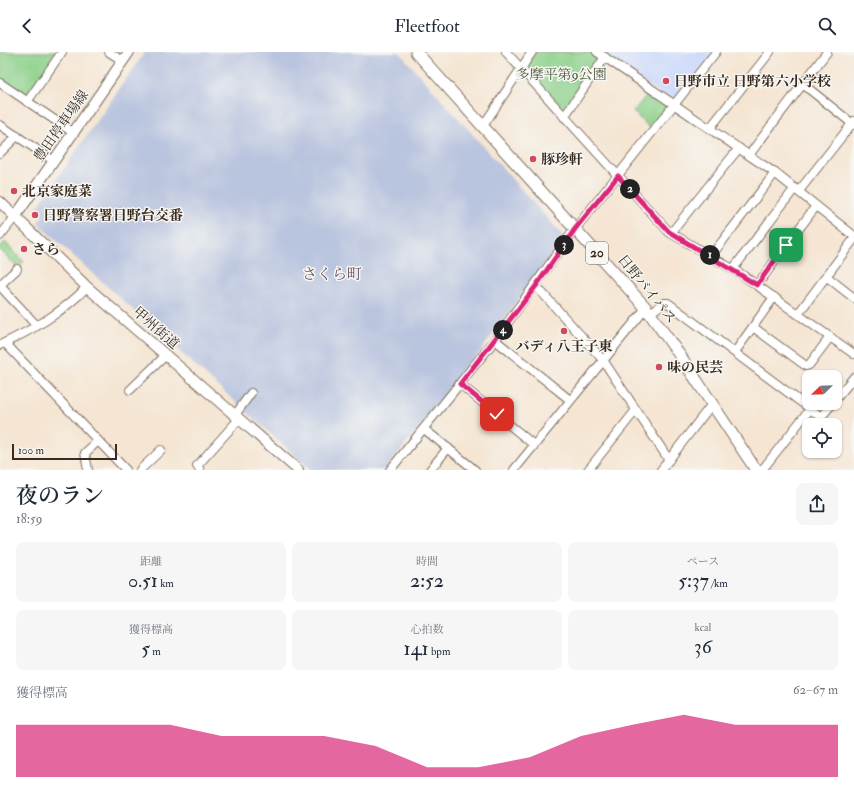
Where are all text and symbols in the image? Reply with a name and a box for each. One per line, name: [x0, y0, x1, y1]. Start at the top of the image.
icon: back: [16, 15, 38, 37]
text: Fleetfoot: [394, 15, 460, 38]
icon: search: [816, 15, 838, 37]
park label: 多摩平第9公園: [515, 66, 607, 83]
place label: 日野市立 日野第六小学校: [674, 73, 831, 90]
marker: 日野市立 日野第六小学校: [661, 76, 671, 86]
street label: 豊田停車場線: [30, 87, 92, 165]
place label: 豚珍軒: [541, 151, 583, 168]
marker: 豚珍軒: [528, 154, 538, 164]
pin: 2: [620, 179, 640, 199]
text: 2: [627, 182, 633, 195]
place label: 北京家庭菜: [22, 183, 92, 200]
marker: 北京家庭菜: [9, 186, 19, 196]
place label: 日野警察署日野台交番: [43, 207, 183, 224]
marker: 日野警察署日野台交番: [30, 210, 40, 220]
pin: [769, 228, 803, 262]
icon: arrive: [775, 234, 797, 256]
pin: 3: [554, 235, 574, 255]
text: 3: [562, 238, 566, 251]
place label: さら: [32, 241, 60, 258]
road number: 20: [586, 242, 608, 264]
marker: さら: [19, 244, 29, 254]
pin: 1: [700, 245, 720, 265]
text: 1: [708, 248, 712, 261]
street label: 日野バイパス: [614, 251, 680, 327]
district label: さくら町: [302, 265, 362, 284]
street label: 甲州街道: [129, 303, 183, 353]
pin: 4: [493, 320, 513, 340]
text: 4: [500, 323, 506, 336]
marker: バディ八王子東: [559, 326, 569, 336]
place label: バディ八王子東: [516, 338, 612, 355]
place label: 味の民芸: [667, 359, 723, 376]
marker: 味の民芸: [654, 362, 664, 372]
north arrow: [802, 370, 842, 410]
map controls: [802, 370, 842, 458]
pin: [480, 397, 514, 431]
icon: check: [486, 403, 508, 425]
button: locate: [802, 418, 842, 458]
scale bar: [12, 442, 117, 461]
text: 100 m: [18, 444, 44, 457]
text: 夜のラン: [16, 482, 104, 510]
button: share: [796, 483, 838, 525]
text: 18:59: [16, 511, 42, 527]
text: 距離: [140, 555, 162, 568]
text: 時間: [416, 555, 438, 568]
text: ペース: [687, 555, 719, 568]
text: 0.51: [128, 568, 158, 593]
text: 2:52: [410, 568, 444, 593]
text: 5:37: [678, 568, 709, 593]
text: km: [158, 577, 174, 590]
text: /km: [709, 577, 728, 590]
text: kcal: [695, 621, 711, 634]
text: 獲得標高: [129, 623, 173, 636]
text: 心拍数: [411, 623, 444, 636]
text: 36: [694, 634, 712, 659]
text: 5: [141, 636, 150, 661]
text: 141: [404, 636, 429, 661]
text: m: [150, 645, 161, 658]
text: bpm: [429, 645, 450, 658]
text: 62–67 m: [793, 682, 838, 698]
text: 獲得標高: [16, 685, 68, 701]

